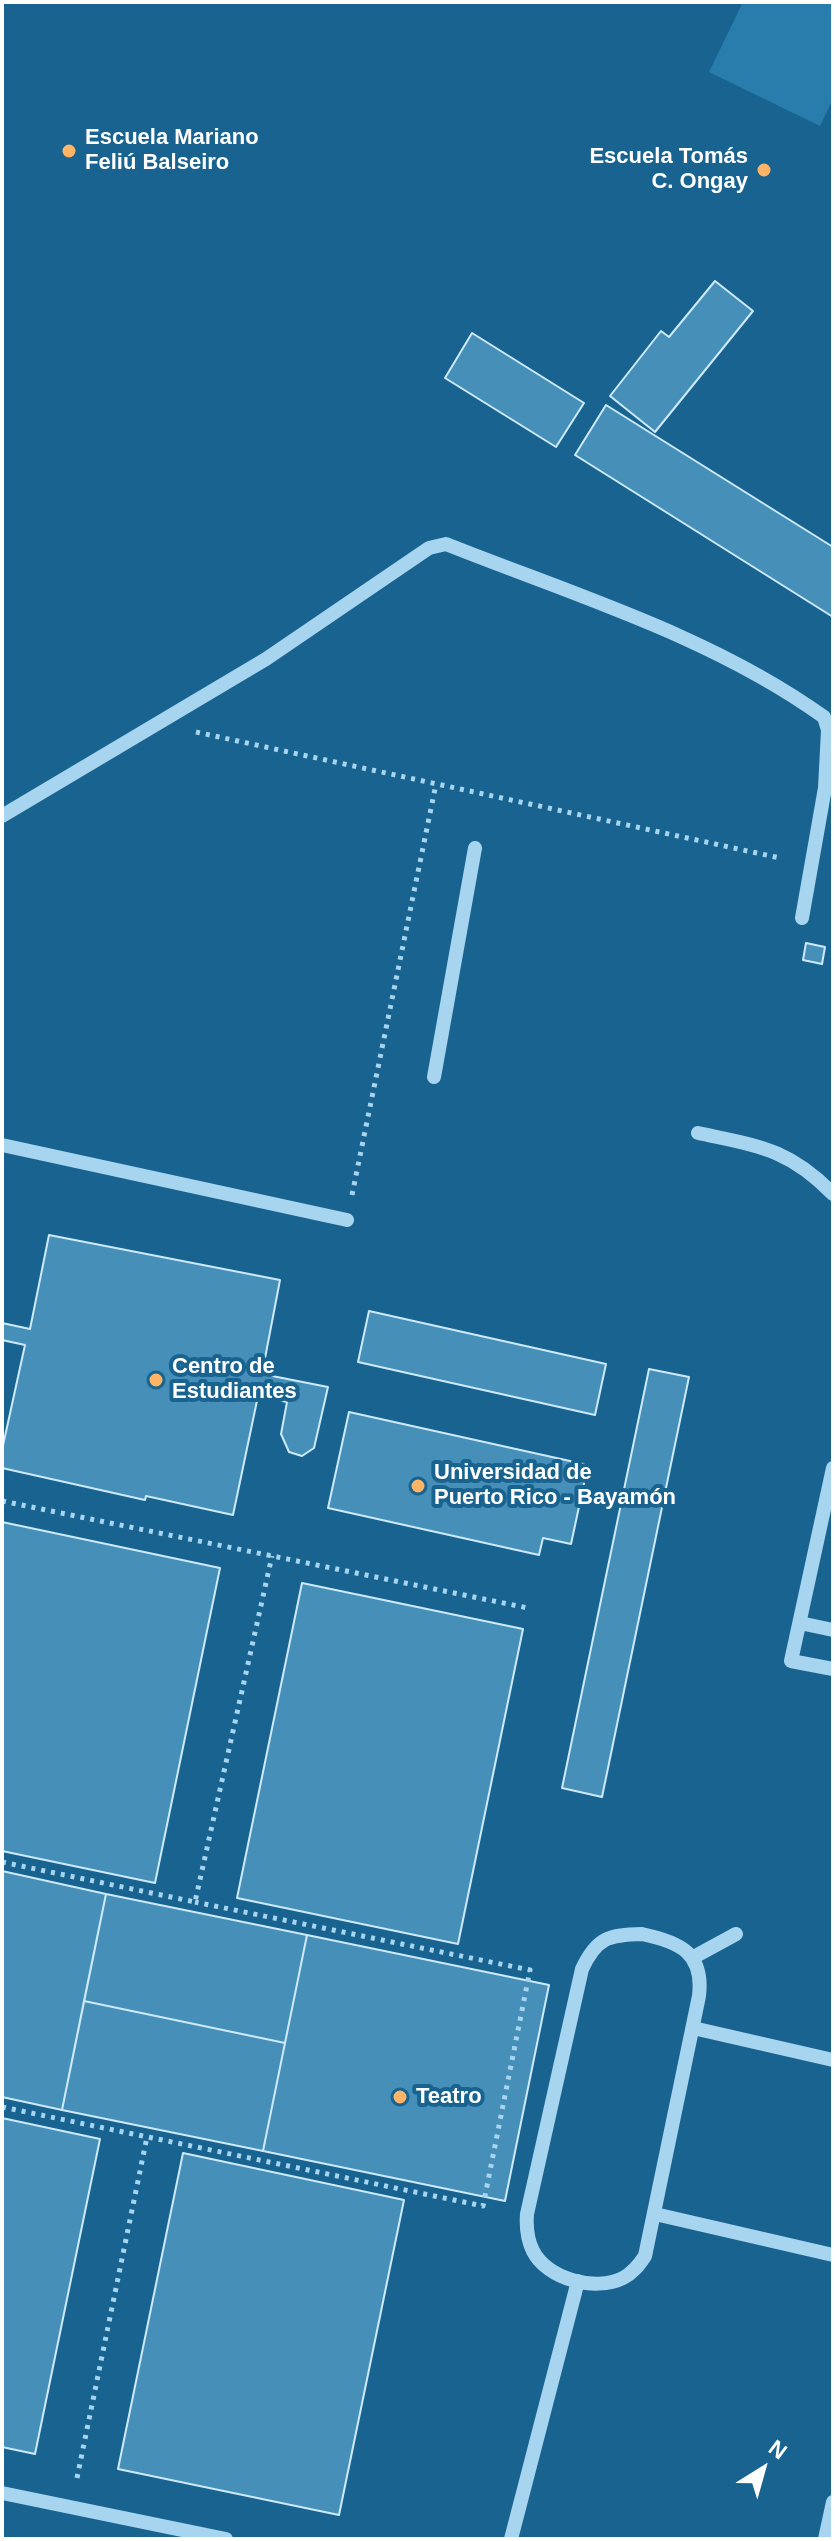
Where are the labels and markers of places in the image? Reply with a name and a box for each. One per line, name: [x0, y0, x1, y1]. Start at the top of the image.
place label: Escuela Mariano Feliú Balseiro: [85, 125, 259, 176]
marker: Escuela Mariano Feliú Balseiro: [60, 142, 78, 160]
place label: Escuela Tomás C. Ongay: [589, 144, 748, 196]
marker: Escuela Tomás C. Ongay: [755, 161, 773, 179]
place label: Centro de Estudiantes: [172, 1354, 297, 1406]
marker: Centro de Estudiantes: [147, 1371, 165, 1389]
place label: Universidad de Puerto Rico - Bayamón: [434, 1460, 676, 1512]
marker: Universidad de Puerto Rico - Bayamón: [409, 1477, 427, 1495]
place label: Teatro: [416, 2084, 482, 2110]
marker: Teatro: [391, 2088, 409, 2106]

